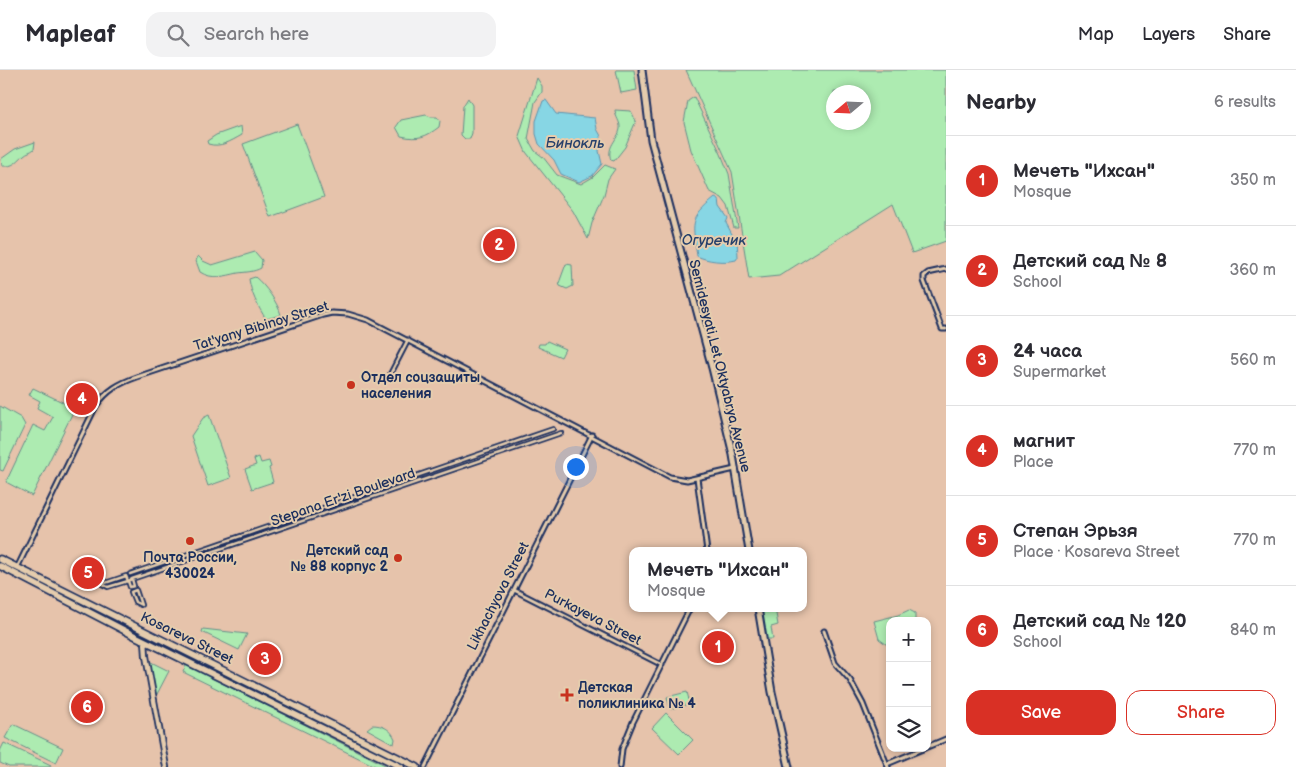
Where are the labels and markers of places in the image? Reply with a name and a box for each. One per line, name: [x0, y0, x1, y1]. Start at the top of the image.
pin: 2: [483, 226, 515, 264]
place label: Отдел соцзащиты населения: [361, 369, 480, 402]
marker: Отдел соцзащиты населения: [345, 379, 357, 391]
pin: 4: [66, 380, 98, 418]
marker: Почта России, 430024: [184, 535, 196, 547]
place label: Детский сад № 88 корпус 2: [290, 542, 389, 575]
place label: Почта России, 430024: [143, 549, 237, 582]
marker: Детский сад № 88 корпус 2: [392, 552, 404, 564]
pin: 5: [72, 554, 104, 592]
pin: 1: [702, 628, 734, 666]
pin: 3: [249, 640, 281, 678]
place label: Детская поликлиника № 4: [578, 679, 697, 712]
pin: 6: [71, 688, 103, 726]
marker: Детская поликлиника № 4: [560, 688, 574, 702]

